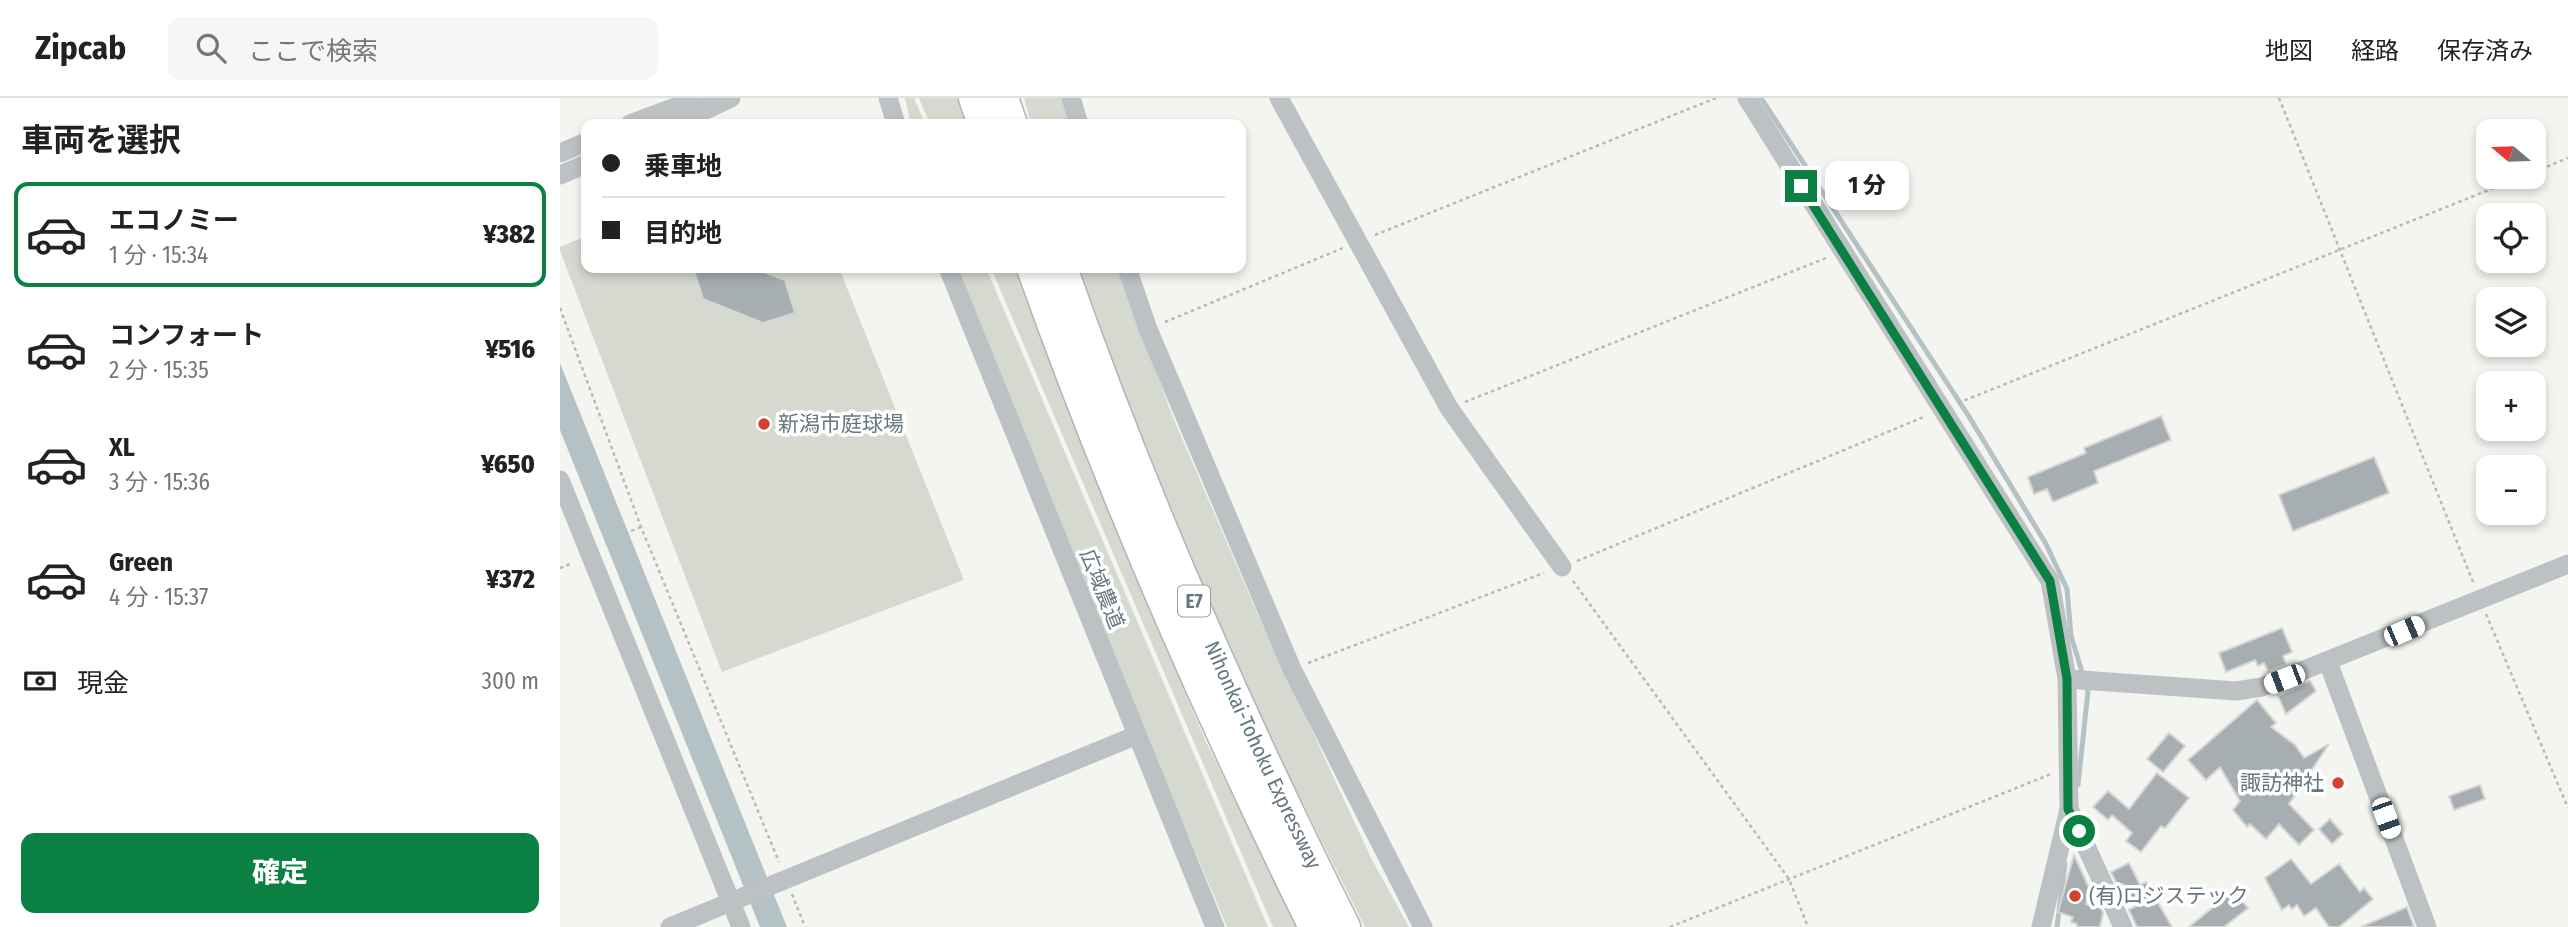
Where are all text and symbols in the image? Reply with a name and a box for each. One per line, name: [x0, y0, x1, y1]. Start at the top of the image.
search box: [168, 17, 658, 80]
text: Zipcab: [35, 28, 126, 68]
icon: search: [192, 29, 230, 67]
text: ここで検索: [248, 36, 378, 67]
text: 地図: [2265, 37, 2313, 65]
text: 経路: [2351, 37, 2399, 65]
text: 保存済み: [2437, 37, 2533, 65]
north arrow: [2476, 119, 2546, 189]
map controls: [2476, 119, 2546, 525]
text: 車両を選択: [21, 121, 181, 159]
text: 乗車地: [644, 151, 722, 182]
callout: 1 分: [1826, 162, 1910, 210]
route end: [1785, 170, 1817, 202]
text: 1 分: [1848, 171, 1886, 199]
icon: car: [25, 203, 88, 266]
button: locate: [2476, 203, 2546, 273]
text: エコノミー: [109, 205, 239, 236]
text: 目的地: [644, 218, 722, 249]
text: ¥382: [483, 219, 535, 250]
text: 1 分 · 15:34: [109, 241, 208, 269]
button: layers: [2476, 287, 2546, 357]
icon: car: [25, 318, 88, 381]
text: コンフォート: [109, 320, 264, 351]
text: ¥516: [485, 334, 535, 365]
text: 2 分 · 15:35: [109, 356, 209, 384]
button: +: [2476, 371, 2546, 441]
place label: 新潟市庭球場: [778, 411, 904, 437]
marker: 新潟市庭球場: [756, 416, 772, 432]
text: XL: [109, 432, 135, 463]
icon: car: [25, 433, 88, 496]
text: ¥650: [481, 449, 535, 480]
button: −: [2476, 455, 2546, 525]
text: 3 分 · 15:36: [109, 468, 210, 496]
street label: 広域農道: [1074, 545, 1130, 633]
text: Green: [109, 547, 173, 578]
icon: car: [25, 548, 88, 611]
text: ¥372: [486, 564, 535, 595]
text: 4 分 · 15:37: [109, 583, 208, 611]
road number: E7: [1178, 586, 1210, 616]
car: [2381, 613, 2428, 649]
street label: Nihonkai-Tohoku Expressway: [1199, 637, 1327, 874]
icon: cash: [21, 662, 59, 700]
car: [2261, 662, 2308, 696]
text: 300 m: [482, 667, 539, 695]
text: 現金: [77, 668, 129, 699]
place label: 諏訪神社: [2240, 770, 2324, 796]
marker: 諏訪神社: [2330, 775, 2346, 791]
car: [2369, 795, 2404, 841]
route start: [2063, 815, 2095, 847]
button: 確定: [21, 833, 539, 913]
place label: (有)ロジステック: [2089, 883, 2248, 909]
marker: (有)ロジステック: [2067, 888, 2083, 904]

